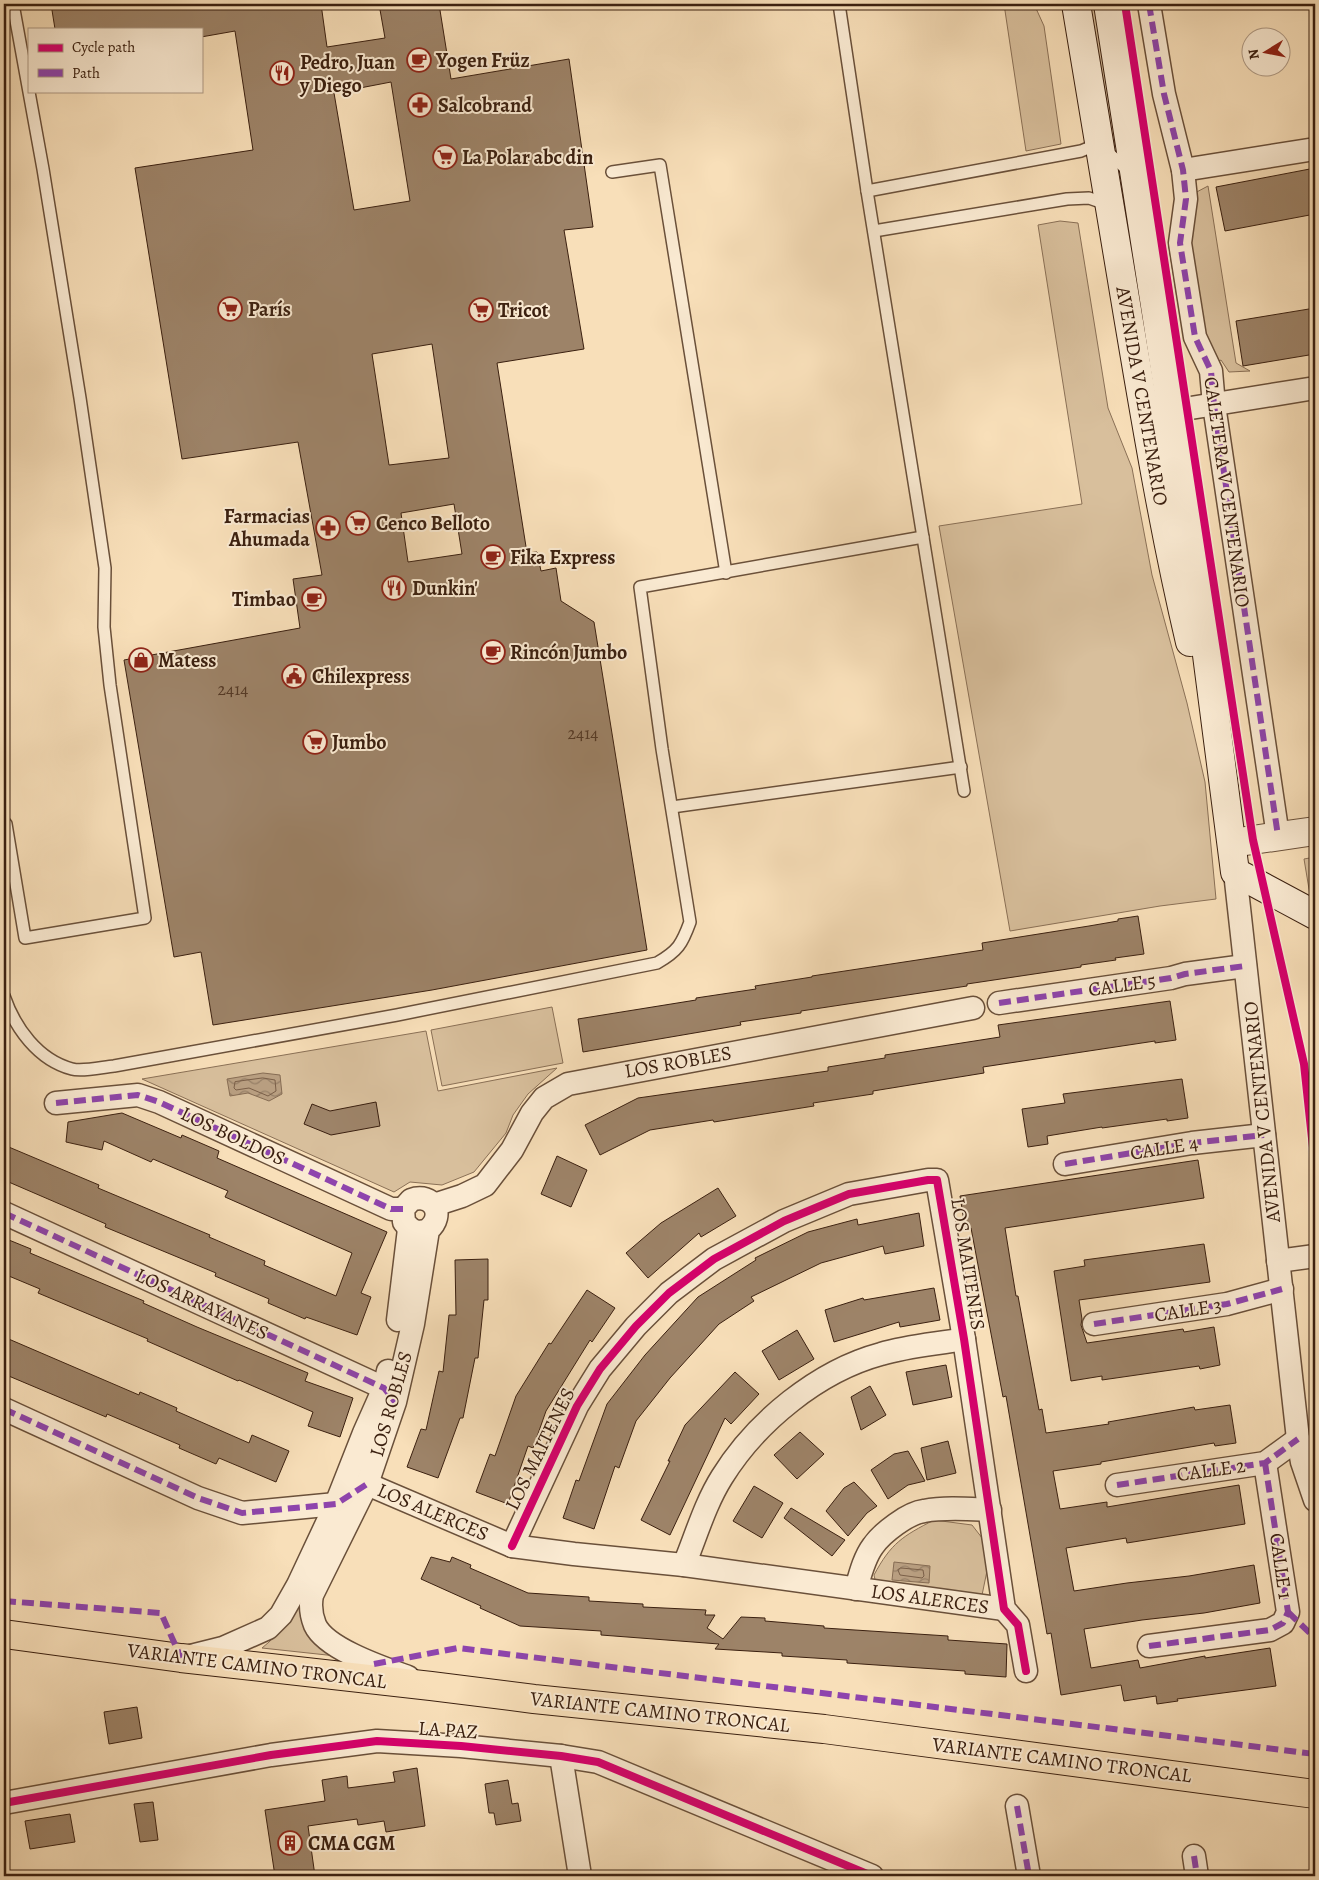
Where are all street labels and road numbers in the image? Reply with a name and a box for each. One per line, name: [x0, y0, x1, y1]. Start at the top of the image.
street label: AVENIDA V CENTENARIO: [1109, 283, 1175, 508]
street label: CALETERA V CENTENARIO: [1197, 375, 1257, 609]
street label: CALLE 5: [1086, 967, 1158, 1003]
street label: AVENIDA V CENTENARIO: [1237, 1000, 1287, 1225]
street label: LOS ROBLES: [622, 1039, 734, 1085]
street label: LOS BOLDOS: [176, 1100, 290, 1172]
street label: CALLE 4: [1128, 1129, 1200, 1167]
street label: LOS MAITENES: [944, 1196, 992, 1332]
street label: LOS ARRAYANES: [131, 1261, 273, 1347]
street label: CALLE 3: [1152, 1291, 1224, 1329]
street label: LOS ROBLES: [363, 1348, 419, 1460]
street label: LOS MAITENES: [499, 1383, 581, 1515]
street label: CALLE 2: [1175, 1452, 1248, 1488]
street label: LOS ALERCES: [373, 1476, 493, 1548]
street label: CALLE 1: [1263, 1531, 1299, 1601]
street label: LOS ALERCES: [869, 1577, 991, 1621]
street label: VARIANTE CAMINO TRONCAL: [125, 1637, 389, 1695]
street label: VARIANTE CAMINO TRONCAL: [528, 1685, 792, 1739]
street label: LA PAZ: [417, 1714, 479, 1746]
street label: VARIANTE CAMINO TRONCAL: [930, 1731, 1194, 1789]

